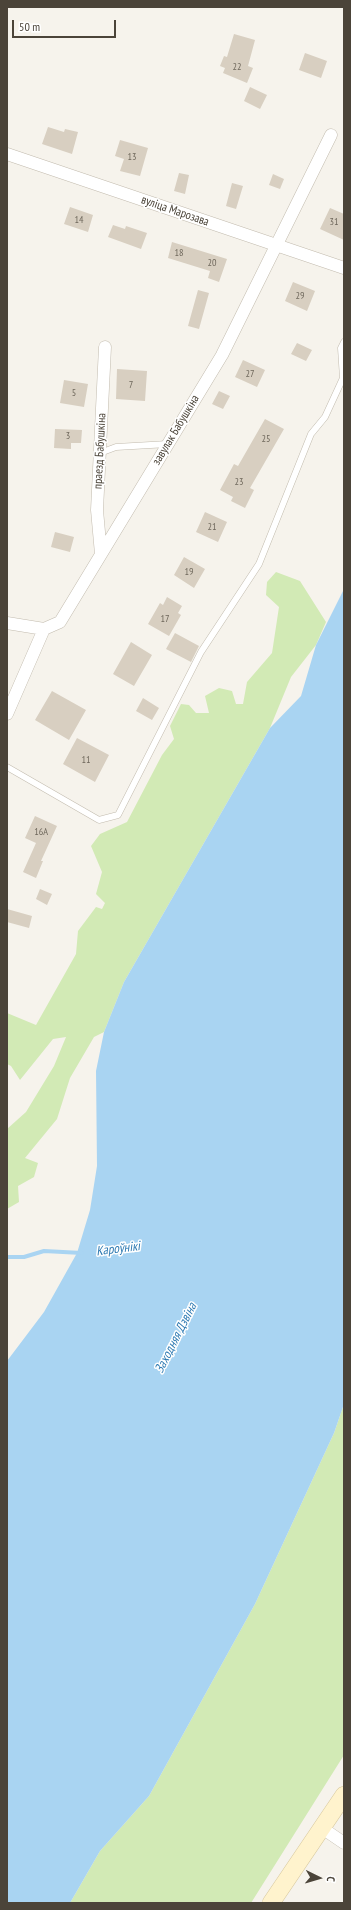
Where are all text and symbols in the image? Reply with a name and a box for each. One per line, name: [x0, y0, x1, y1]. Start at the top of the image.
scale bar: [14, 12, 118, 38]
text: 50 m: [19, 19, 40, 34]
house number: 22: [233, 61, 241, 73]
house number: 13: [128, 151, 136, 163]
street label: вуліца Марозава: [139, 193, 211, 229]
house number: 14: [75, 214, 83, 226]
house number: 31: [330, 216, 338, 228]
house number: 18: [175, 247, 183, 259]
house number: 20: [208, 257, 216, 269]
house number: 29: [296, 290, 304, 302]
house number: 27: [246, 368, 254, 380]
house number: 7: [129, 379, 133, 391]
house number: 5: [72, 387, 76, 399]
street label: завулак Бабушкіна: [149, 392, 203, 468]
street label: праезд Бабушкіна: [91, 413, 109, 489]
house number: 3: [66, 430, 70, 442]
house number: 25: [262, 433, 270, 445]
house number: 23: [235, 476, 243, 488]
house number: 21: [208, 521, 216, 533]
house number: 19: [185, 566, 193, 578]
house number: 17: [161, 613, 169, 625]
house number: 11: [82, 754, 90, 766]
house number: 16А: [34, 826, 48, 838]
water label: Кароўнікі: [95, 1239, 141, 1259]
water label: Заходняя Дзвіна: [152, 1300, 200, 1376]
north arrow: [299, 1858, 339, 1898]
text: С: [324, 1876, 338, 1882]

